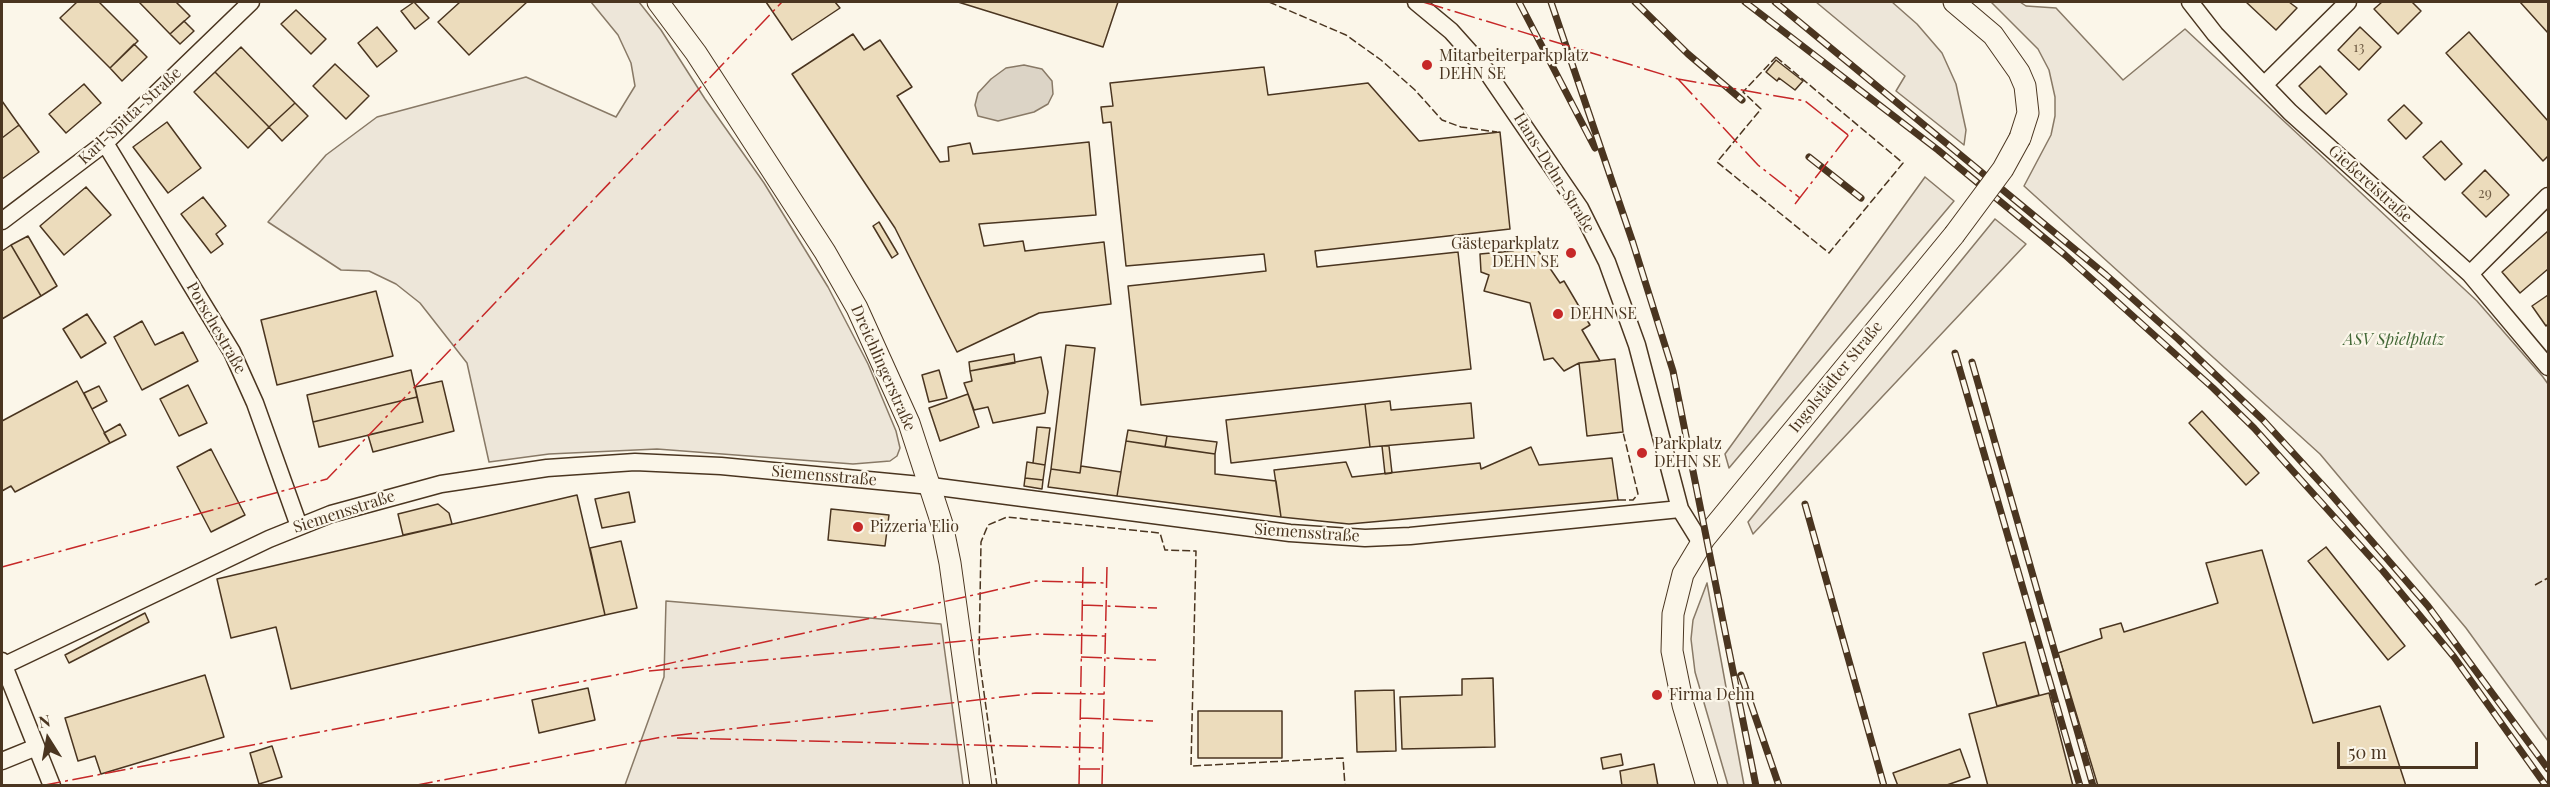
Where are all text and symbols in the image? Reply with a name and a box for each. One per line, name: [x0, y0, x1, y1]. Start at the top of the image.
house number: 13: [2353, 40, 2365, 56]
place label: Mitarbeiterparkplatz DEHN SE: [1439, 46, 1589, 84]
marker: Mitarbeiterparkplatz DEHN SE: [1420, 58, 1434, 72]
street label: Karl-Spitta-Straße: [75, 63, 185, 169]
street label: Hans-Dehn-Straße: [1509, 109, 1599, 237]
street label: Gießereistraße: [2324, 141, 2416, 227]
house number: 29: [2478, 186, 2492, 202]
place label: Gästeparkplatz DEHN SE: [1451, 234, 1559, 272]
marker: Gästeparkplatz DEHN SE: [1564, 246, 1578, 260]
street label: Porschestraße: [182, 279, 250, 377]
street label: Dreichlingerstraße: [847, 302, 919, 434]
place label: DEHN SE: [1570, 304, 1637, 324]
marker: DEHN SE: [1551, 307, 1565, 321]
street label: Ingolstädter Straße: [1785, 317, 1887, 437]
park label: ASV Spielplatz: [2344, 330, 2444, 350]
place label: Parkplatz DEHN SE: [1654, 434, 1722, 472]
marker: Parkplatz DEHN SE: [1635, 446, 1649, 460]
street label: Siemensstraße: [770, 462, 878, 490]
street label: Siemensstraße: [291, 487, 397, 537]
place label: Pizzeria Elio: [870, 517, 959, 537]
marker: Pizzeria Elio: [851, 520, 865, 534]
street label: Siemensstraße: [1254, 520, 1360, 546]
place label: Firma Dehn: [1669, 685, 1755, 705]
marker: Firma Dehn: [1650, 688, 1664, 702]
north arrow: [18, 709, 78, 769]
text: N: [37, 709, 52, 732]
scale bar: [2340, 730, 2481, 768]
text: 50 m: [2348, 740, 2387, 764]

